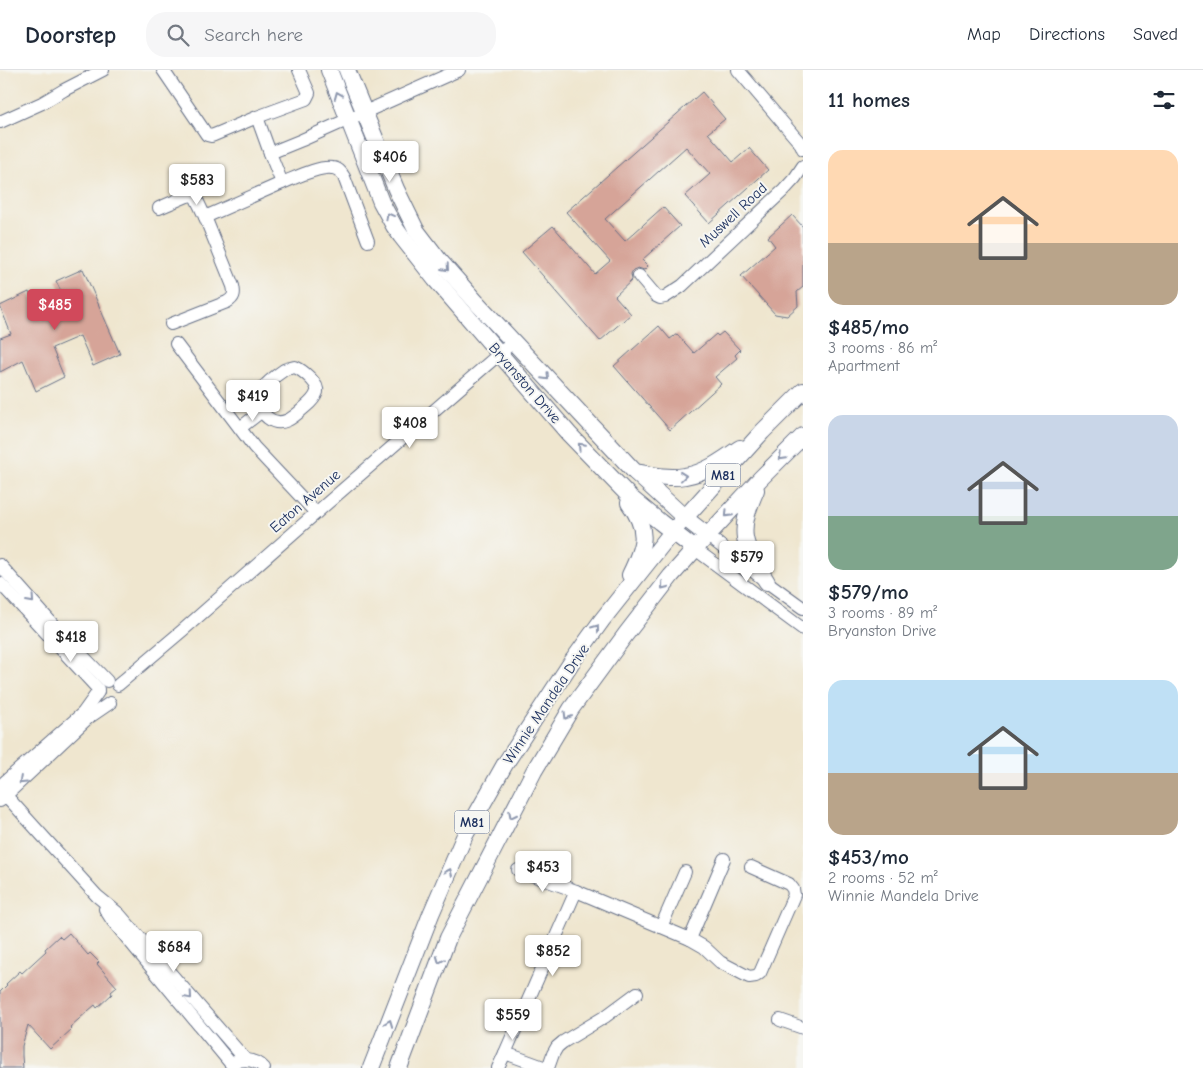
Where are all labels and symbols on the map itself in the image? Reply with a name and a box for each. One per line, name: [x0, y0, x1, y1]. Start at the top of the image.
one-way arrow: [334, 91, 344, 99]
pin: $406: [360, 140, 420, 183]
pin: $583: [167, 164, 227, 206]
street label: Muswell Road: [695, 179, 771, 251]
one-way arrow: [385, 213, 395, 222]
one-way arrow: [441, 263, 450, 272]
pin: $485: [25, 288, 85, 331]
street label: Bryanston Drive: [485, 339, 565, 428]
one-way arrow: [540, 372, 549, 381]
pin: $419: [223, 380, 283, 422]
pin: $408: [380, 406, 440, 449]
one-way arrow: [578, 443, 587, 452]
one-way arrow: [778, 452, 787, 461]
road number: M81: [706, 464, 740, 486]
street label: Eaton Avenue: [266, 465, 344, 537]
one-way arrow: [679, 471, 687, 482]
one-way arrow: [725, 508, 734, 517]
pin: $579: [717, 540, 777, 583]
one-way arrow: [661, 580, 669, 589]
one-way arrow: [25, 594, 34, 603]
pin: $418: [41, 620, 101, 663]
one-way arrow: [590, 625, 599, 634]
street label: Winnie Mandela Drive: [499, 640, 593, 768]
one-way arrow: [563, 711, 573, 720]
one-way arrow: [18, 775, 27, 784]
road number: M81: [454, 810, 490, 834]
one-way arrow: [508, 810, 518, 819]
pin: $453: [513, 850, 573, 893]
one-way arrow: [443, 868, 454, 877]
pin: $684: [144, 930, 204, 973]
pin: $852: [523, 934, 583, 977]
one-way arrow: [435, 955, 446, 964]
one-way arrow: [184, 990, 193, 999]
pin: $559: [483, 998, 543, 1041]
one-way arrow: [383, 1019, 393, 1027]

